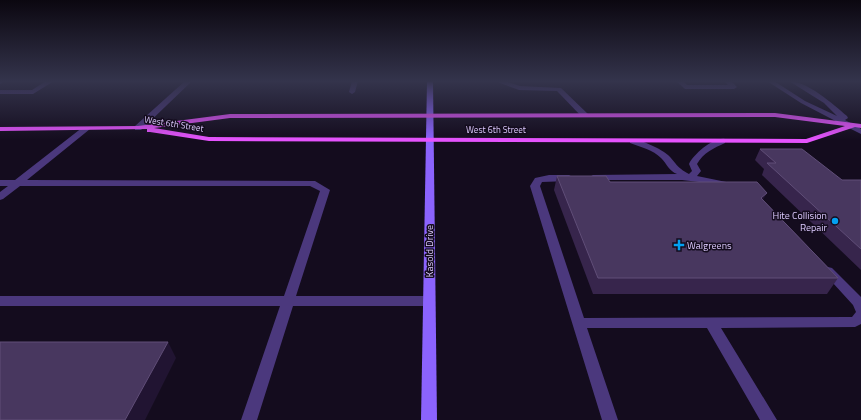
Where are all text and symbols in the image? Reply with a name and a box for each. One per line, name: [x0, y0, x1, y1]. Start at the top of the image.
street label: West 6th Street: [143, 112, 205, 135]
street label: West 6th Street: [466, 123, 527, 136]
place label: Hite Collision Repair: [772, 208, 828, 235]
marker: Hite Collision Repair: [830, 216, 840, 226]
street label: Kasold Drive: [422, 225, 437, 277]
place label: Walgreens: [687, 238, 732, 253]
marker: Walgreens: [674, 240, 684, 250]

